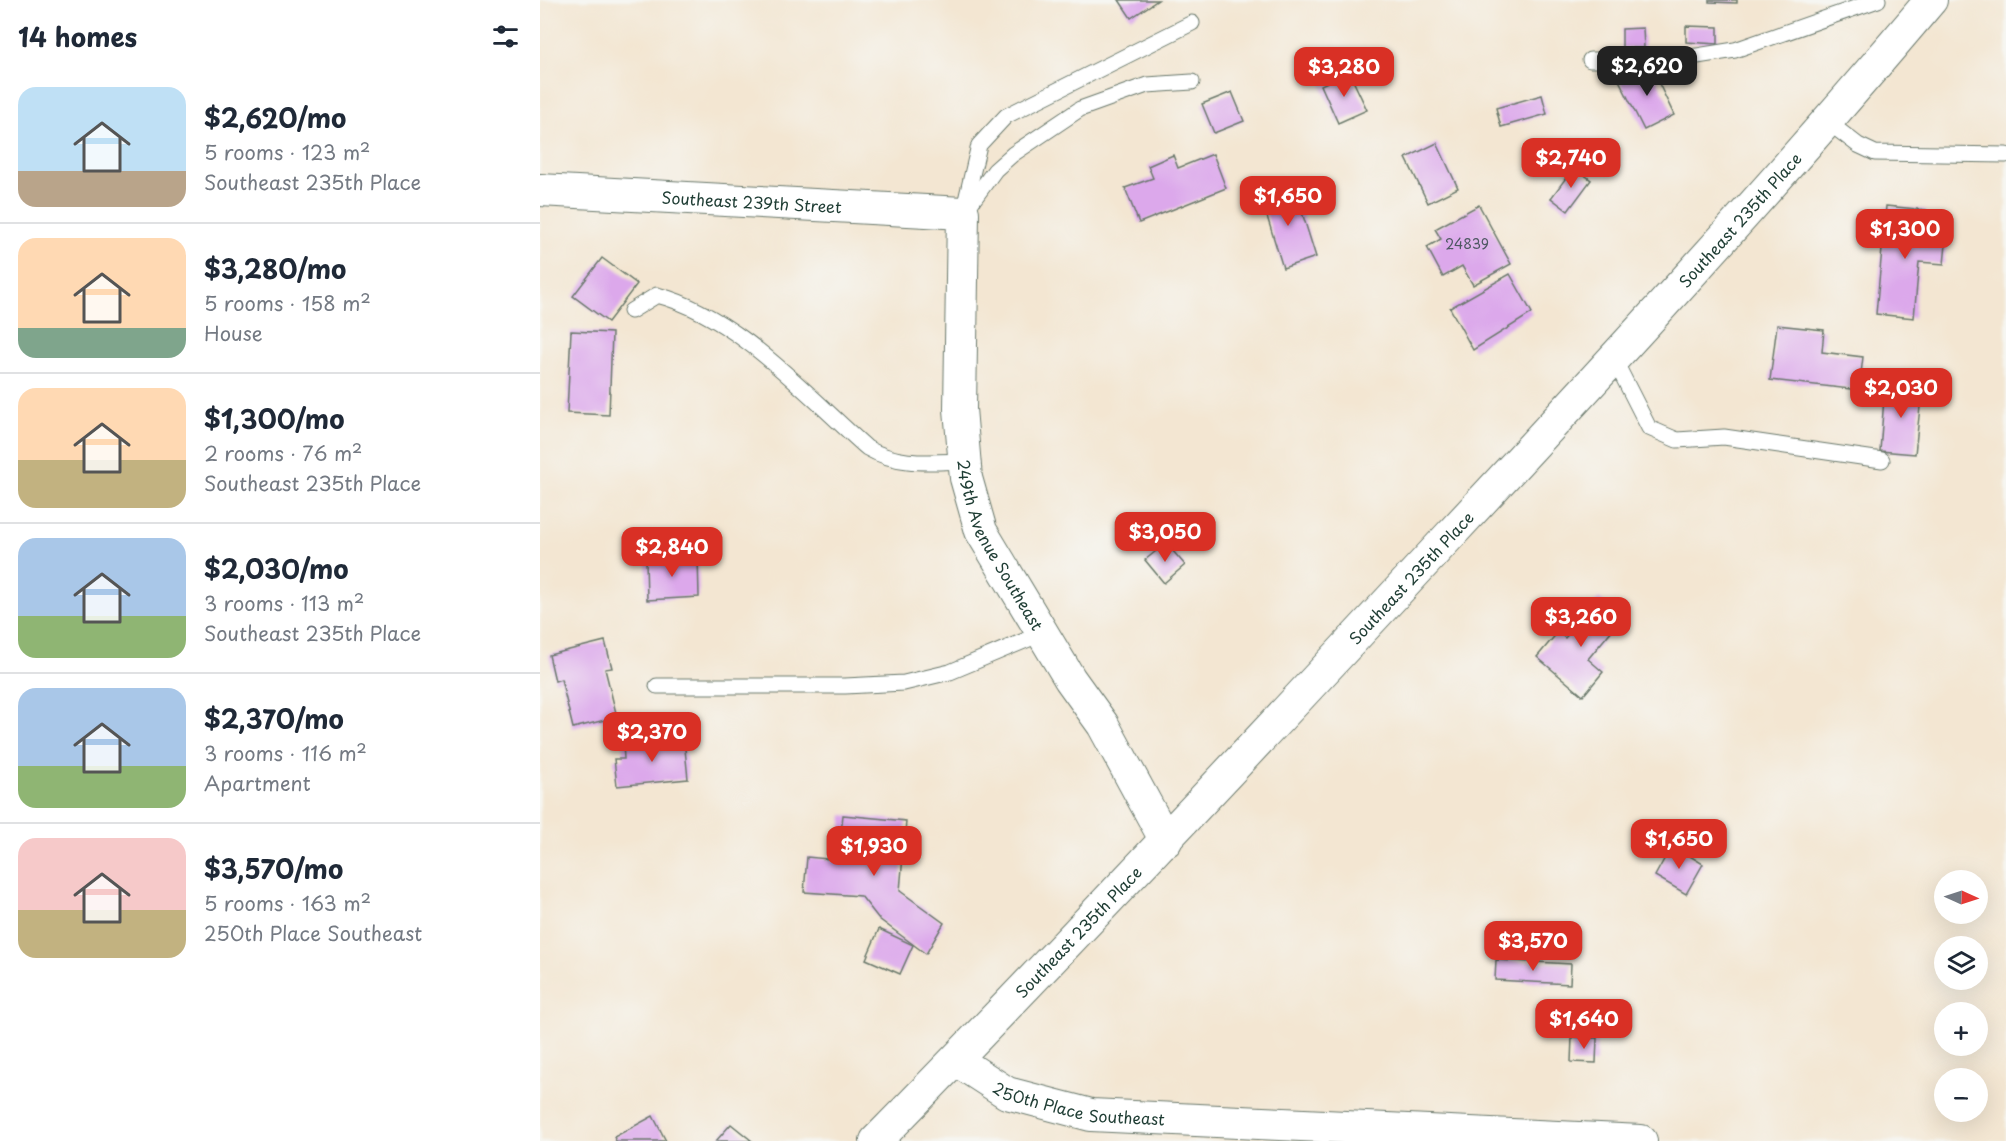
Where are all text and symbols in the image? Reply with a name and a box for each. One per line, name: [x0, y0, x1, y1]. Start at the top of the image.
text: 14 homes: [18, 17, 137, 56]
icon: filters: [489, 20, 522, 53]
pin: $2,620: [1598, 46, 1696, 97]
pin: $3,280: [1295, 47, 1393, 98]
text: $2,620: [1611, 50, 1683, 80]
text: $3,280: [1308, 51, 1380, 81]
text: $2,620/mo: [204, 98, 346, 137]
icon: home: [66, 111, 138, 183]
text: 5 rooms · 123 m²: [204, 137, 370, 167]
pin: $2,740: [1522, 138, 1620, 189]
text: $2,740: [1535, 142, 1607, 172]
street label: Southeast 235th Place: [1673, 147, 1807, 292]
text: Southeast 235th Place: [204, 167, 421, 197]
pin: $1,650: [1239, 176, 1337, 227]
text: $1,650: [1254, 180, 1322, 210]
street label: Southeast 239th Street: [661, 185, 843, 218]
pin: $1,300: [1856, 209, 1954, 260]
text: $1,300: [1870, 213, 1940, 243]
house number: 24839: [1445, 233, 1489, 254]
text: $3,280/mo: [204, 249, 346, 288]
icon: home: [66, 262, 138, 334]
text: 5 rooms · 158 m²: [204, 288, 371, 318]
text: House: [204, 318, 263, 348]
pin: $2,030: [1852, 368, 1950, 419]
text: $2,030: [1864, 372, 1938, 402]
text: $1,300/mo: [204, 399, 344, 438]
icon: home: [66, 412, 138, 484]
text: 2 rooms · 76 m²: [204, 438, 362, 468]
street label: 249th Avenue Southeast: [952, 459, 1050, 634]
text: Southeast 235th Place: [204, 468, 421, 498]
street label: Southeast 235th Place: [1343, 505, 1479, 649]
pin: $3,050: [1116, 512, 1214, 563]
text: $3,050: [1129, 516, 1201, 546]
pin: $2,840: [623, 527, 721, 578]
text: $2,840: [635, 531, 709, 561]
text: $2,030/mo: [204, 549, 349, 588]
icon: home: [66, 562, 138, 634]
text: 3 rooms · 113 m²: [204, 588, 364, 618]
pin: $3,260: [1532, 597, 1630, 648]
text: $3,260: [1545, 601, 1617, 631]
text: Southeast 235th Place: [204, 618, 421, 648]
text: $2,370/mo: [204, 699, 344, 738]
icon: home: [66, 712, 138, 784]
pin: $2,370: [603, 712, 701, 763]
text: $2,370: [617, 716, 687, 746]
text: 3 rooms · 116 m²: [204, 738, 367, 768]
text: Apartment: [204, 768, 311, 798]
pin: $1,650: [1630, 819, 1728, 870]
text: $1,650: [1645, 823, 1713, 853]
pin: $1,930: [825, 826, 923, 877]
text: $1,930: [841, 830, 907, 860]
text: $3,570/mo: [204, 849, 343, 888]
street label: Southeast 235th Place: [1009, 860, 1147, 1003]
icon: home: [66, 862, 138, 934]
north arrow: [1934, 870, 1988, 924]
map controls: [1934, 870, 1988, 1122]
text: 5 rooms · 163 m²: [204, 888, 371, 918]
text: 250th Place Southeast: [204, 918, 422, 948]
pin: $3,570: [1484, 921, 1582, 972]
text: $3,570: [1498, 925, 1568, 955]
button: layers: [1934, 936, 1988, 990]
pin: $1,640: [1535, 999, 1633, 1050]
button: +: [1934, 1002, 1988, 1056]
text: $1,640: [1549, 1003, 1619, 1033]
button: −: [1934, 1068, 1988, 1122]
street label: 250th Place Southeast: [989, 1075, 1165, 1130]

